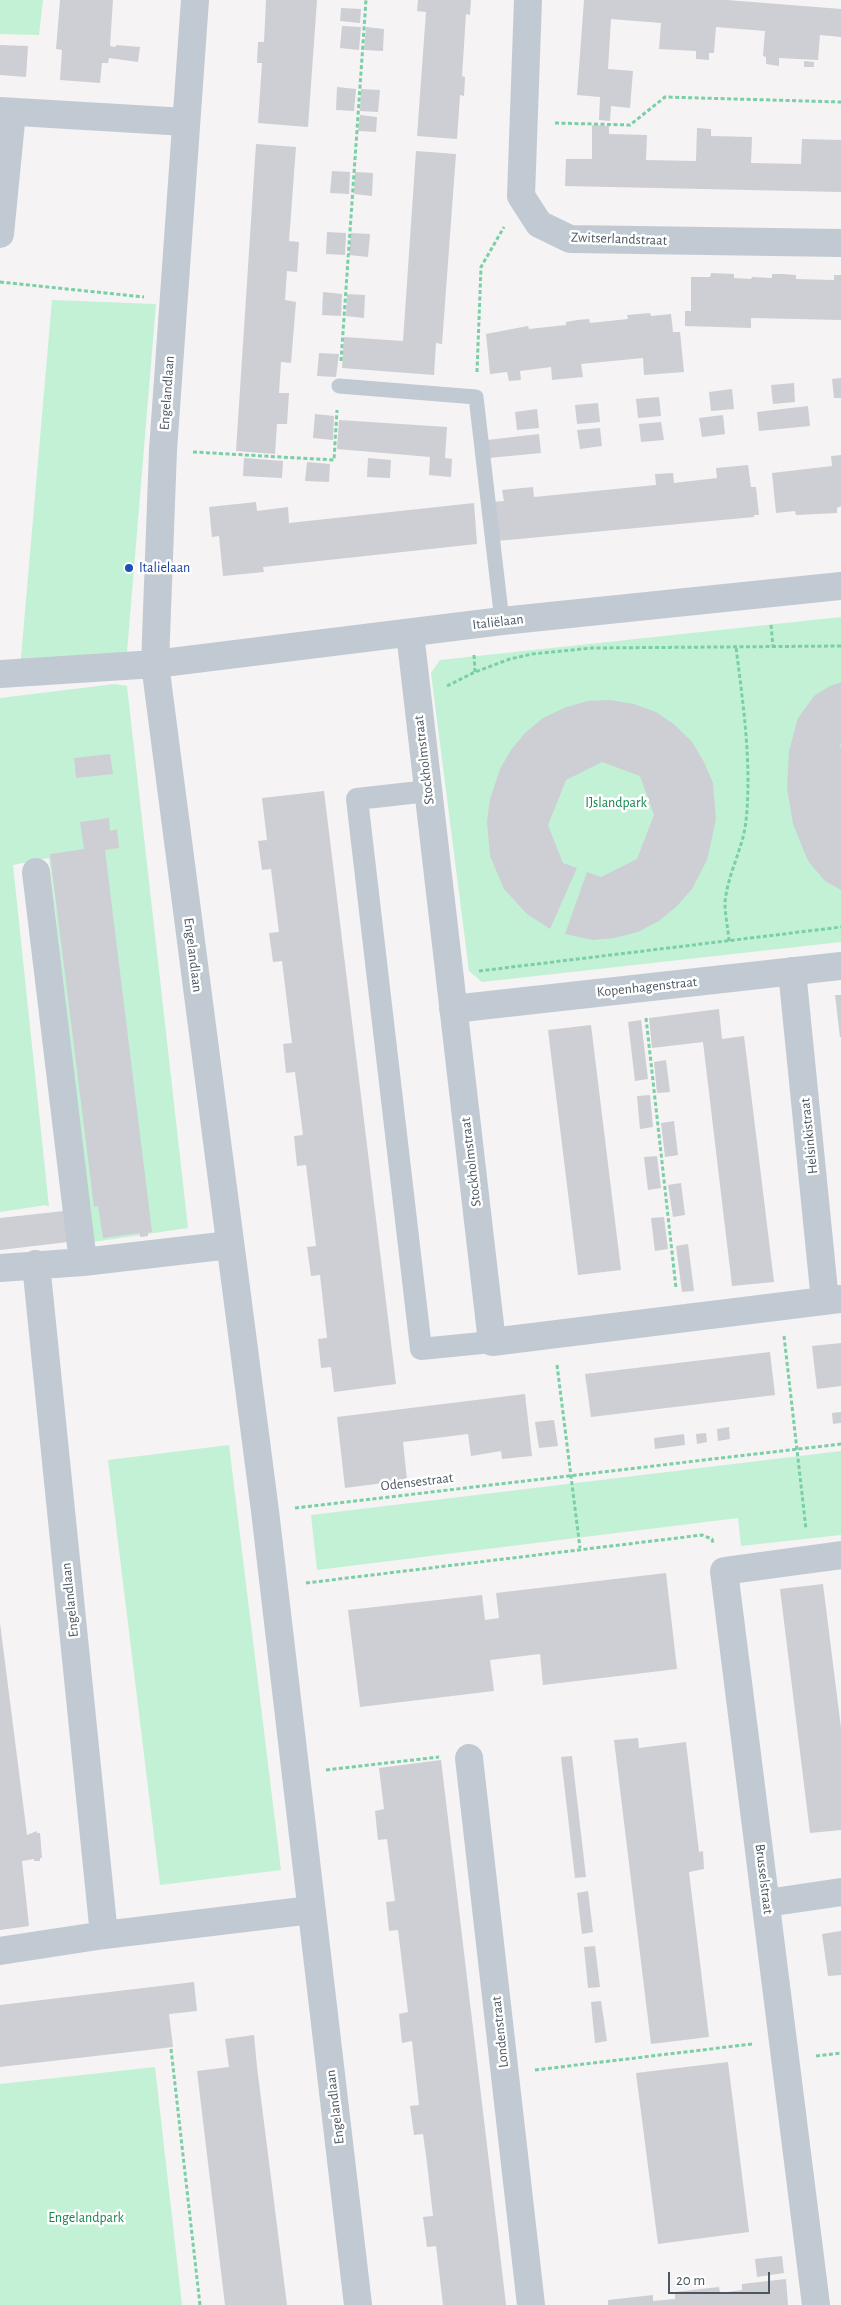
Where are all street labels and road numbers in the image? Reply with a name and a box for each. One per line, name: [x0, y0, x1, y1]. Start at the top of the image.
street label: Zwitserlandstraat: [571, 229, 667, 249]
street label: Engelandlaan: [156, 355, 178, 431]
street label: Italiëlaan: [472, 611, 524, 633]
street label: Stockholmstraat: [410, 714, 438, 806]
street label: Engelandlaan: [180, 917, 206, 993]
street label: Kopenhagenstraat: [596, 973, 698, 1001]
street label: Helsinkistraat: [797, 1097, 821, 1175]
street label: Stockholmstraat: [457, 1116, 485, 1208]
street label: Odensestraat: [380, 1469, 454, 1495]
street label: Engelandlaan: [58, 1562, 82, 1638]
street label: Brusselstraat: [751, 1843, 777, 1915]
street label: Londenstraat: [488, 1995, 512, 2069]
street label: Engelandlaan: [322, 2069, 348, 2145]

